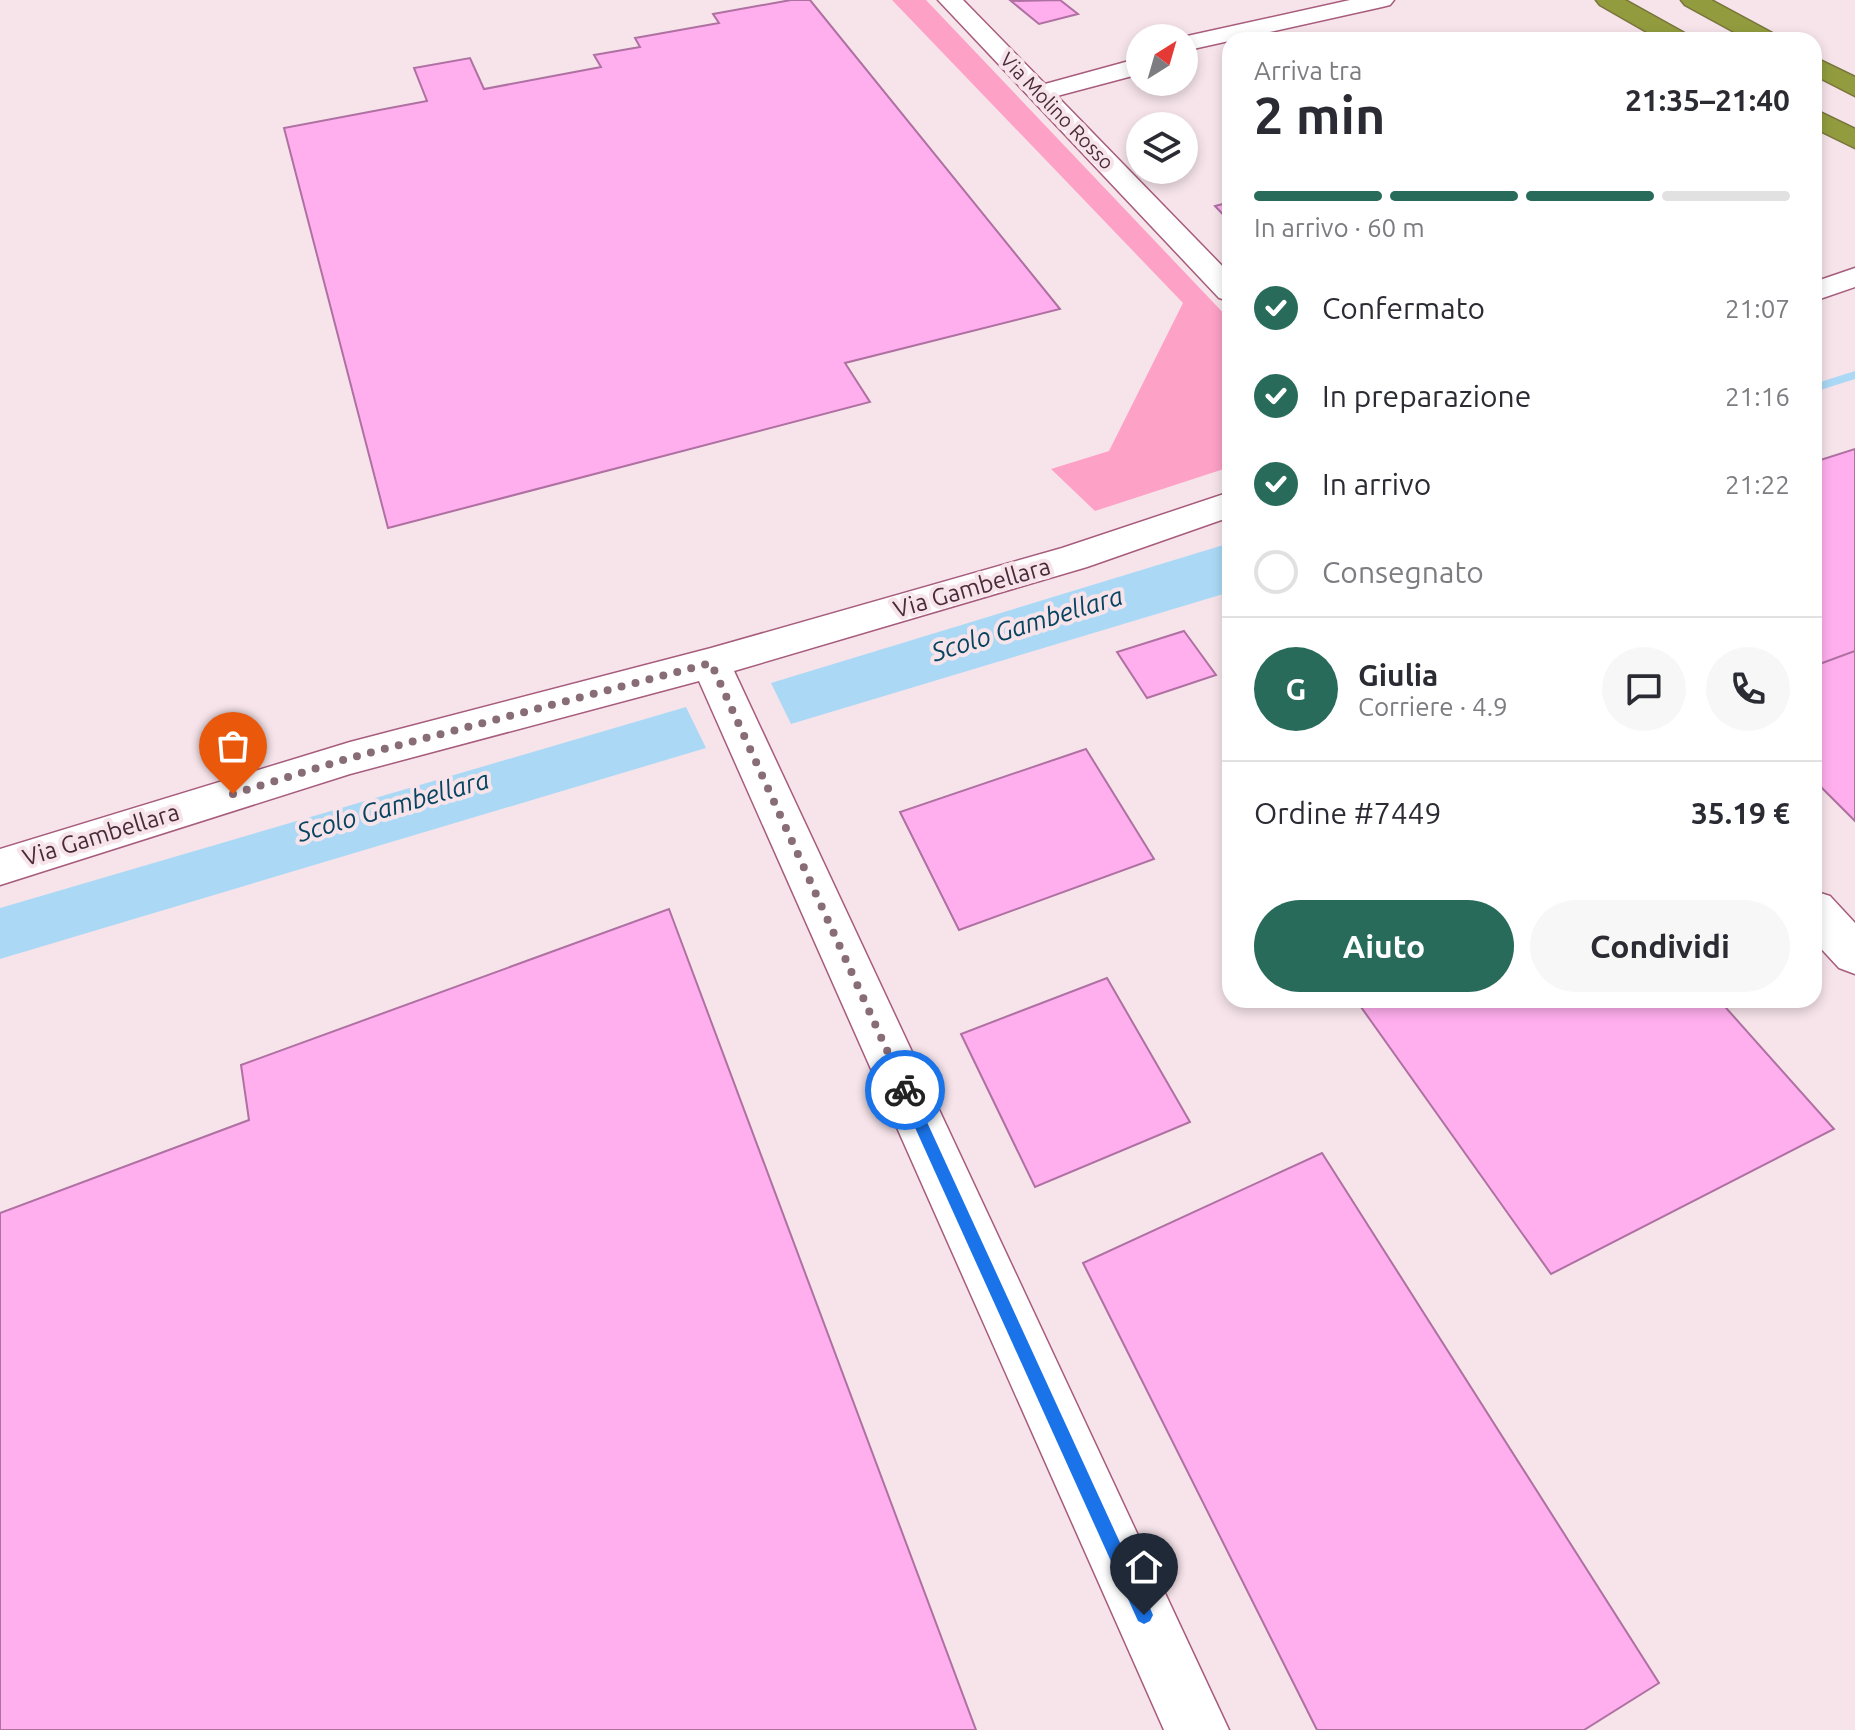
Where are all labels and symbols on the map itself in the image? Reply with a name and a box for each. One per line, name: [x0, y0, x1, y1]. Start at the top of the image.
north arrow: [1126, 24, 1198, 96]
street label: Via Molino Rosso: [996, 48, 1119, 174]
street label: Via Gambellara: [890, 552, 1054, 623]
water label: Scolo Gambellara: [927, 581, 1126, 667]
pin: [199, 712, 267, 794]
water label: Scolo Gambellara: [292, 764, 492, 847]
street label: Via Gambellara: [19, 798, 182, 871]
courier: [865, 1050, 945, 1130]
pin: [1110, 1533, 1178, 1615]

